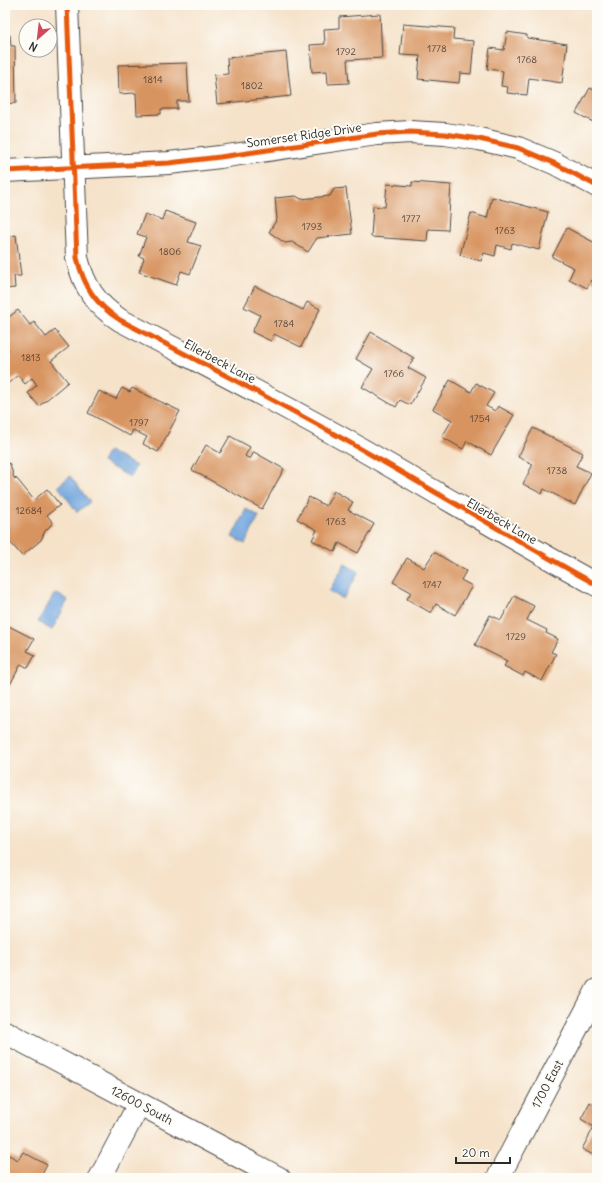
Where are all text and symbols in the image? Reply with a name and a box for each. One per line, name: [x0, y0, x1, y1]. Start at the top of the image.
north arrow: [18, 18, 58, 58]
text: N: [27, 39, 40, 55]
house number: 1778: [427, 42, 447, 55]
house number: 1792: [336, 45, 357, 58]
house number: 1768: [517, 53, 537, 66]
house number: 1814: [143, 73, 163, 86]
house number: 1802: [241, 79, 263, 92]
street label: Somerset Ridge Drive: [246, 120, 362, 150]
house number: 1777: [402, 212, 420, 225]
house number: 1793: [302, 220, 322, 233]
house number: 1763: [495, 224, 515, 237]
house number: 1806: [159, 245, 181, 258]
house number: 1784: [274, 317, 294, 330]
street label: Ellerbeck Lane: [182, 336, 258, 386]
house number: 1813: [21, 351, 41, 364]
house number: 1766: [384, 367, 404, 380]
house number: 1754: [470, 412, 490, 425]
house number: 1797: [129, 416, 149, 429]
house number: 1738: [547, 464, 567, 477]
street label: Ellerbeck Lane: [464, 495, 540, 547]
house number: 12684: [16, 504, 43, 517]
house number: 1763: [326, 515, 346, 528]
house number: 1747: [422, 578, 442, 591]
house number: 1729: [506, 630, 526, 643]
street label: 1700 East: [528, 1057, 566, 1111]
street label: 12600 South: [108, 1082, 176, 1128]
scale bar: [456, 1139, 510, 1165]
text: 20 m: [462, 1145, 490, 1160]

